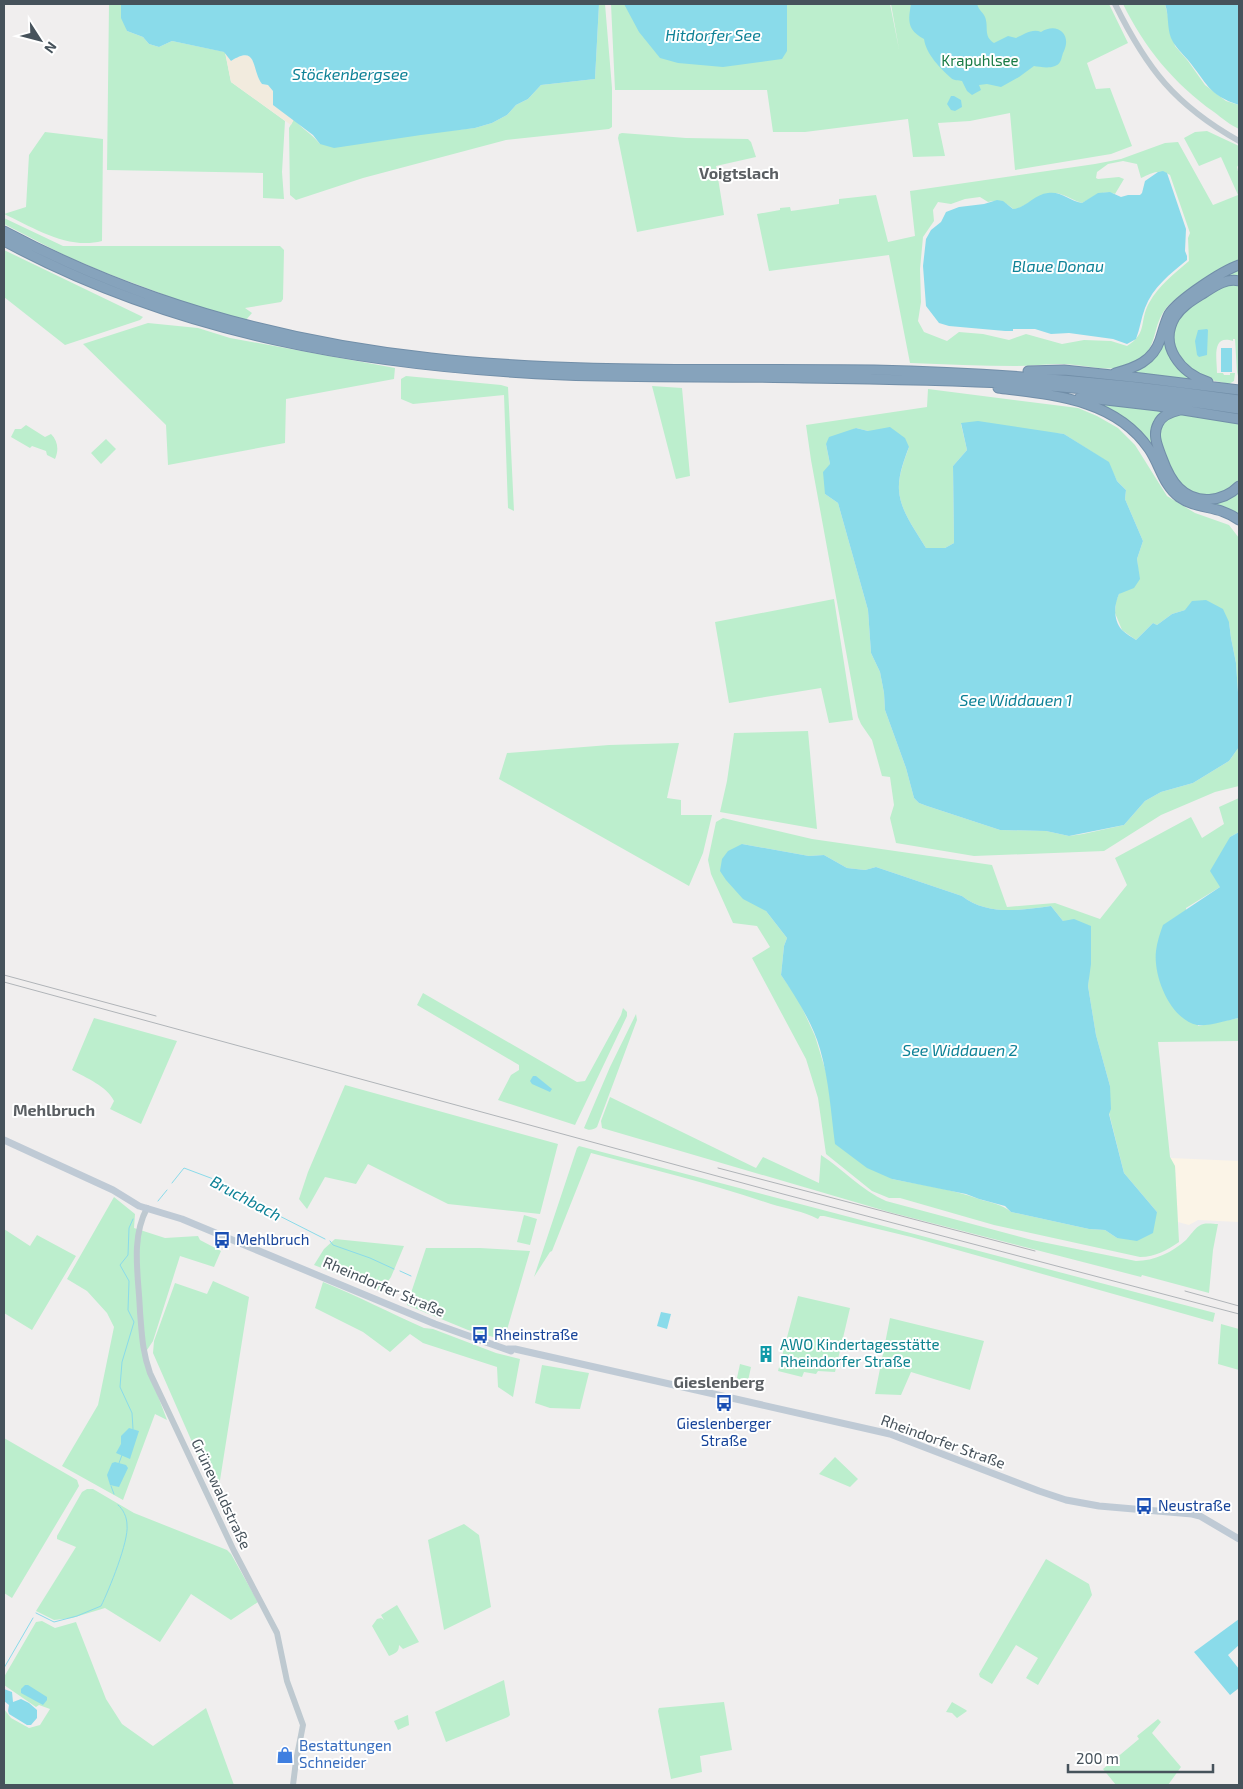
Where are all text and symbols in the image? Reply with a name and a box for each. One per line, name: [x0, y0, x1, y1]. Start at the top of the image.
north arrow: [15, 15, 65, 65]
water label: Hitdorfer See: [665, 25, 761, 44]
text: N: [41, 39, 61, 57]
park label: Krapuhlsee: [941, 51, 1019, 69]
water label: Stöckenbergsee: [292, 64, 409, 83]
district label: Voigtslach: [699, 163, 779, 182]
water label: Blaue Donau: [1012, 256, 1104, 275]
water label: See Widdauen 1: [960, 690, 1072, 709]
water label: See Widdauen 2: [902, 1040, 1018, 1059]
district label: Mehlbruch: [13, 1100, 95, 1119]
water label: Bruchbach: [207, 1171, 285, 1224]
bus stop icon: Mehlbruch: [212, 1230, 232, 1250]
place label: Mehlbruch: [236, 1230, 310, 1248]
street label: Rheindorfer Straße: [321, 1252, 448, 1320]
bus stop icon: Rheinstraße: [470, 1325, 490, 1345]
place label: Rheinstraße: [494, 1325, 578, 1343]
place label: AWO Kindertagesstätte Rheindorfer Straße: [780, 1335, 940, 1370]
building icon: AWO Kindertagesstätte Rheindorfer Straße: [756, 1344, 776, 1364]
district label: Gieslenberg: [674, 1372, 765, 1391]
bus stop icon: Gieslenberger Straße: [714, 1393, 734, 1413]
street label: Rheindorfer Straße: [879, 1410, 1008, 1472]
place label: Gieslenberger Straße: [677, 1414, 771, 1449]
street label: Grünewaldstraße: [188, 1435, 255, 1552]
bus stop icon: Neustraße: [1134, 1496, 1154, 1516]
place label: Neustraße: [1158, 1496, 1231, 1514]
place label: Bestattungen Schneider: [299, 1736, 392, 1771]
scale bar: [1068, 1742, 1213, 1774]
shop icon: Bestattungen Schneider: [275, 1745, 295, 1765]
text: 200 m: [1076, 1749, 1119, 1767]

